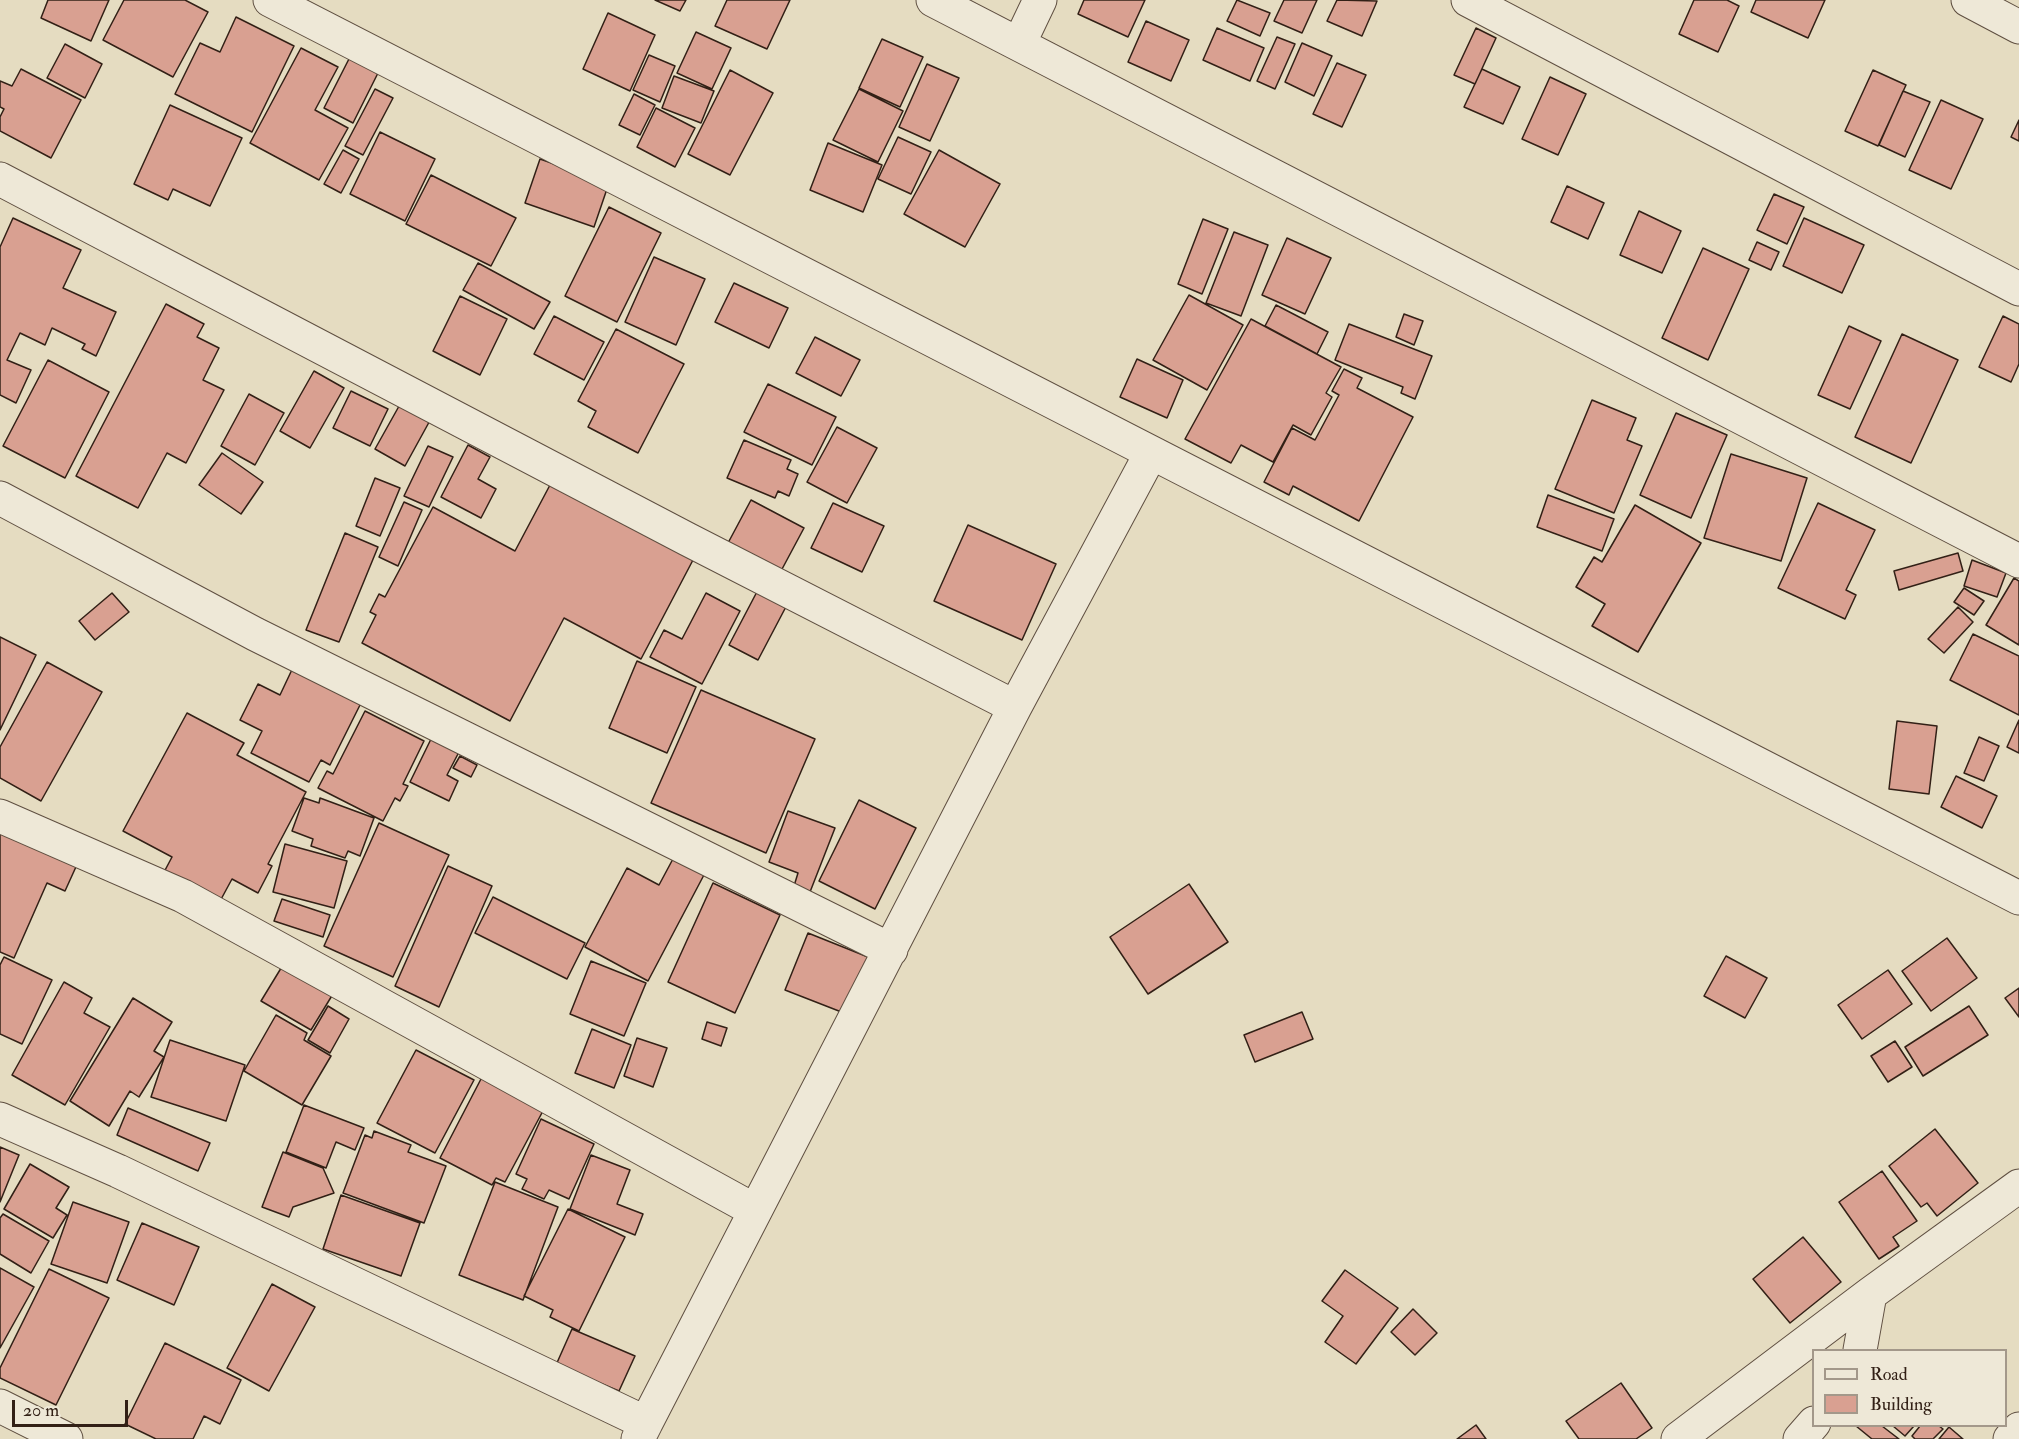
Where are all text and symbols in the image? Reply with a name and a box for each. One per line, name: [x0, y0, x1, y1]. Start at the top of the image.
legend: [1812, 1349, 2007, 1427]
text: Road: [1870, 1363, 1908, 1386]
scale bar: [15, 1388, 130, 1426]
text: Building: [1870, 1393, 1932, 1416]
text: 20 m: [23, 1399, 59, 1422]

